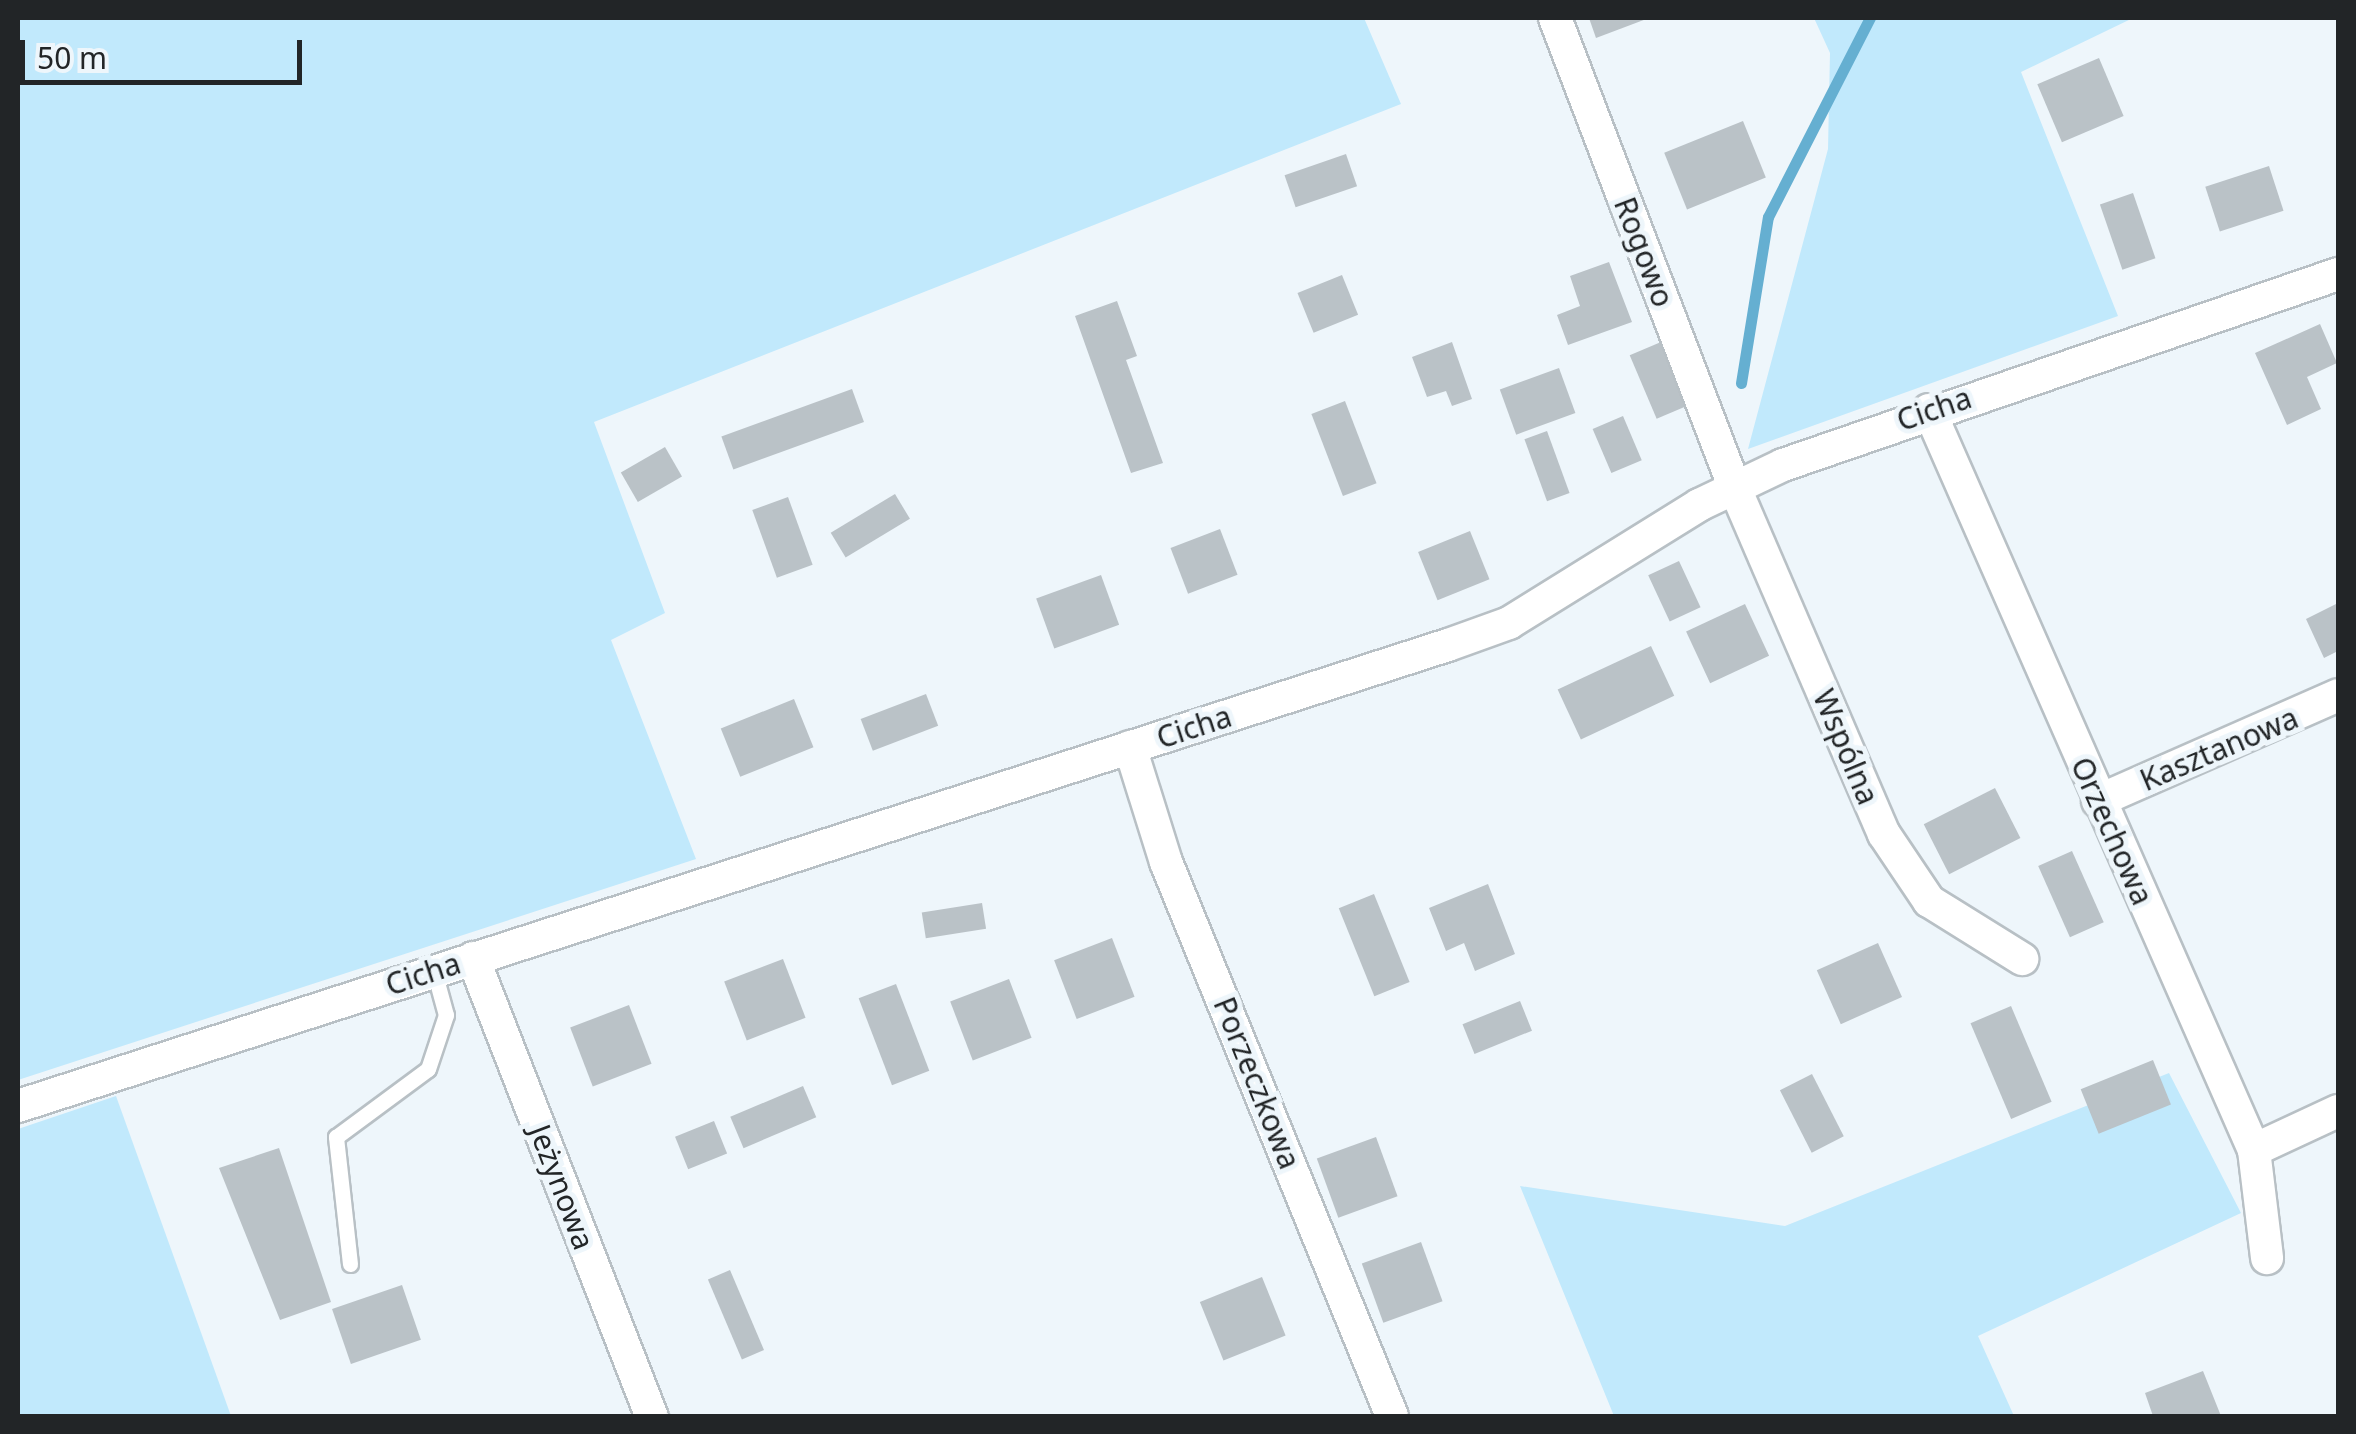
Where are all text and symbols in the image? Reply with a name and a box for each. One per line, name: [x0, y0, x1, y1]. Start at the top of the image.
scale bar: [25, 20, 308, 82]
text: 50 m: [37, 37, 107, 78]
street label: Rogowo: [1607, 192, 1681, 312]
street label: Cicha: [1892, 380, 1976, 438]
street label: Wspólna: [1806, 684, 1886, 810]
street label: Cicha: [1152, 698, 1236, 756]
street label: Kasztanowa: [2135, 700, 2303, 798]
street label: Orzechowa: [2063, 752, 2161, 910]
street label: Cicha: [381, 945, 465, 1003]
street label: Porzeczkowa: [1206, 992, 1308, 1174]
street label: Jeżynowa: [522, 1120, 602, 1254]

